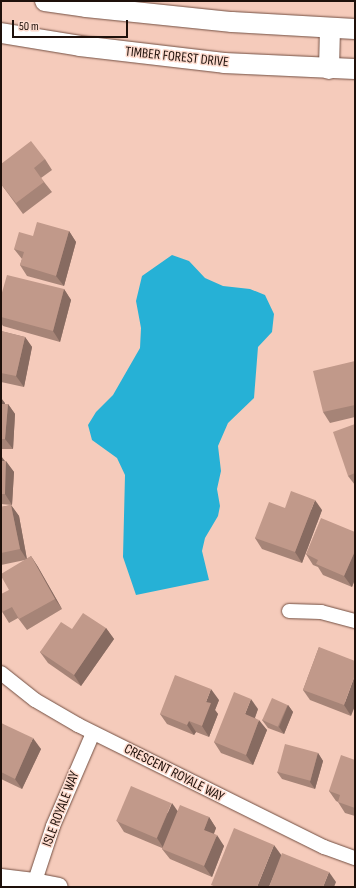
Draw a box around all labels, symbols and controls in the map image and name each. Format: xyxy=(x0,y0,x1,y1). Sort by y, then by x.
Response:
scale bar xyxy=(14,12,130,38)
text: 50 m xyxy=(19,19,39,34)
street label: TIMBER FOREST DRIVE xyxy=(124,43,230,71)
street label: CRESCENT ROYALE WAY xyxy=(121,741,227,805)
street label: ISLE ROYALE WAY xyxy=(39,769,83,849)

